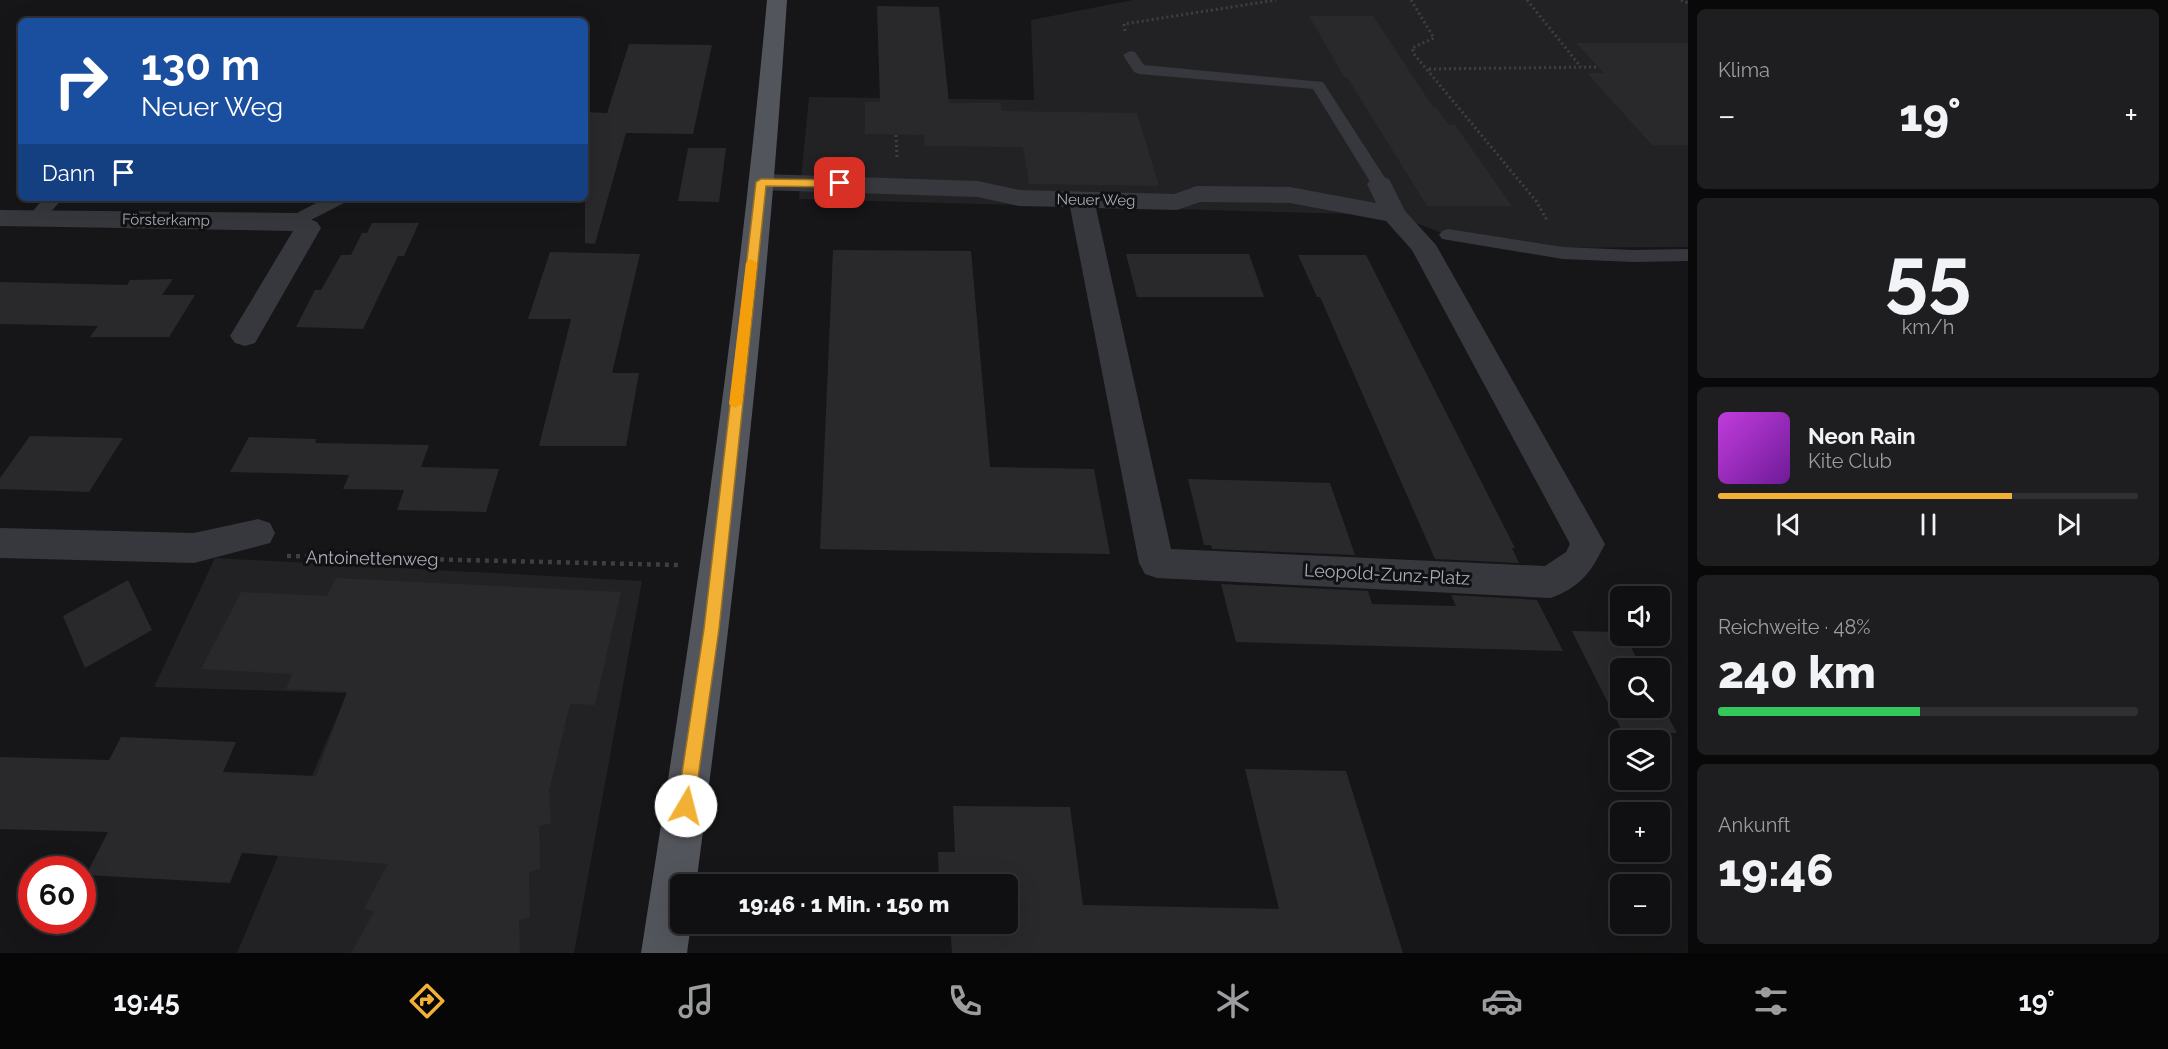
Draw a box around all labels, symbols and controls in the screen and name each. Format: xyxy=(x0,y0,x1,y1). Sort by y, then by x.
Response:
text: 130 m xyxy=(141,41,260,90)
icon: right xyxy=(42,42,120,120)
text: Klima xyxy=(1718,58,1770,82)
text: 19° xyxy=(1899,89,1961,142)
text: Neuer Weg xyxy=(141,91,283,122)
text: − xyxy=(1718,96,1736,135)
text: + xyxy=(2124,96,2138,135)
icon: arrive xyxy=(107,156,140,189)
pin xyxy=(814,157,865,208)
text: Dann xyxy=(42,160,95,186)
icon: arrive xyxy=(823,166,856,199)
street label: Neuer Weg xyxy=(1056,190,1136,210)
street label: Försterkamp xyxy=(122,210,210,230)
text: 55 xyxy=(1885,230,1971,321)
text: km/h xyxy=(1902,315,1954,339)
text: Neon Rain xyxy=(1808,423,1916,449)
text: Kite Club xyxy=(1808,449,1892,473)
icon: previous xyxy=(1772,508,1805,541)
icon: pause xyxy=(1912,508,1945,541)
icon: next xyxy=(2052,508,2085,541)
street label: Antoinettenweg xyxy=(305,546,439,570)
street label: Leopold-Zunz-Platz xyxy=(1304,559,1471,589)
map controls xyxy=(1610,586,1670,934)
button: sound xyxy=(1610,586,1670,646)
text: Reichweite · 48% xyxy=(1718,615,1871,639)
text: 240 km xyxy=(1718,646,1876,699)
button: search xyxy=(1610,658,1670,718)
button: layers xyxy=(1610,730,1670,790)
position arrow xyxy=(654,774,718,838)
button: + xyxy=(1610,802,1670,862)
text: Ankunft xyxy=(1718,813,1791,837)
text: 19:46 xyxy=(1718,844,1834,897)
speed limit sign: 60 xyxy=(18,856,96,934)
button: − xyxy=(1610,874,1670,934)
text: 19:46 · 1 Min. · 150 m xyxy=(739,891,949,917)
icon: directions xyxy=(406,980,448,1022)
icon: music xyxy=(675,980,717,1022)
icon: phone xyxy=(944,980,986,1022)
icon: climate xyxy=(1212,980,1254,1022)
icon: car xyxy=(1481,980,1523,1022)
icon: filters xyxy=(1750,980,1792,1022)
text: 19:45 xyxy=(113,986,180,1017)
text: 19° xyxy=(2018,986,2055,1017)

